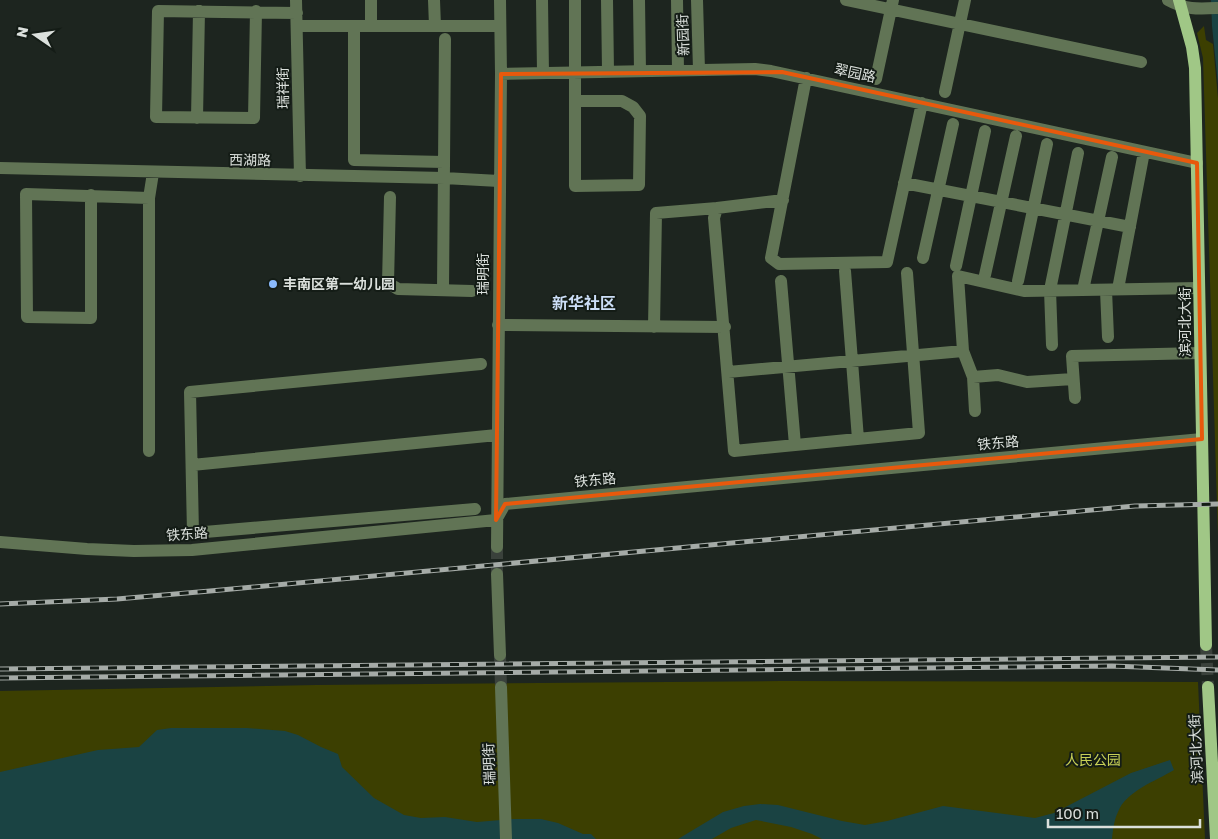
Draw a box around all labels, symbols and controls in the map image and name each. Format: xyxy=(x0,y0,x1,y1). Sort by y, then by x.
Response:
north arrow xyxy=(10,10,60,60)
street label: 新园街 xyxy=(673,14,692,56)
text: N xyxy=(12,25,31,39)
street label: 翠园路 xyxy=(833,60,877,85)
street label: 瑞祥街 xyxy=(274,67,291,109)
street label: 西湖路 xyxy=(229,151,271,168)
street label: 瑞明街 xyxy=(474,253,491,295)
place label: 丰南区第一幼儿园 xyxy=(283,275,395,292)
marker: 丰南区第一幼儿园 xyxy=(267,278,279,290)
street label: 滨河北大街 xyxy=(1176,287,1193,357)
district label: 新华社区 xyxy=(552,293,616,313)
street label: 铁东路 xyxy=(976,432,1020,453)
street label: 铁东路 xyxy=(573,469,617,490)
street label: 铁东路 xyxy=(165,524,209,543)
street label: 滨河北大街 xyxy=(1185,714,1206,784)
street label: 瑞明街 xyxy=(479,743,498,785)
park label: 人民公园 xyxy=(1065,751,1121,768)
scale bar xyxy=(1048,796,1200,828)
text: 100 m xyxy=(1056,804,1099,822)

